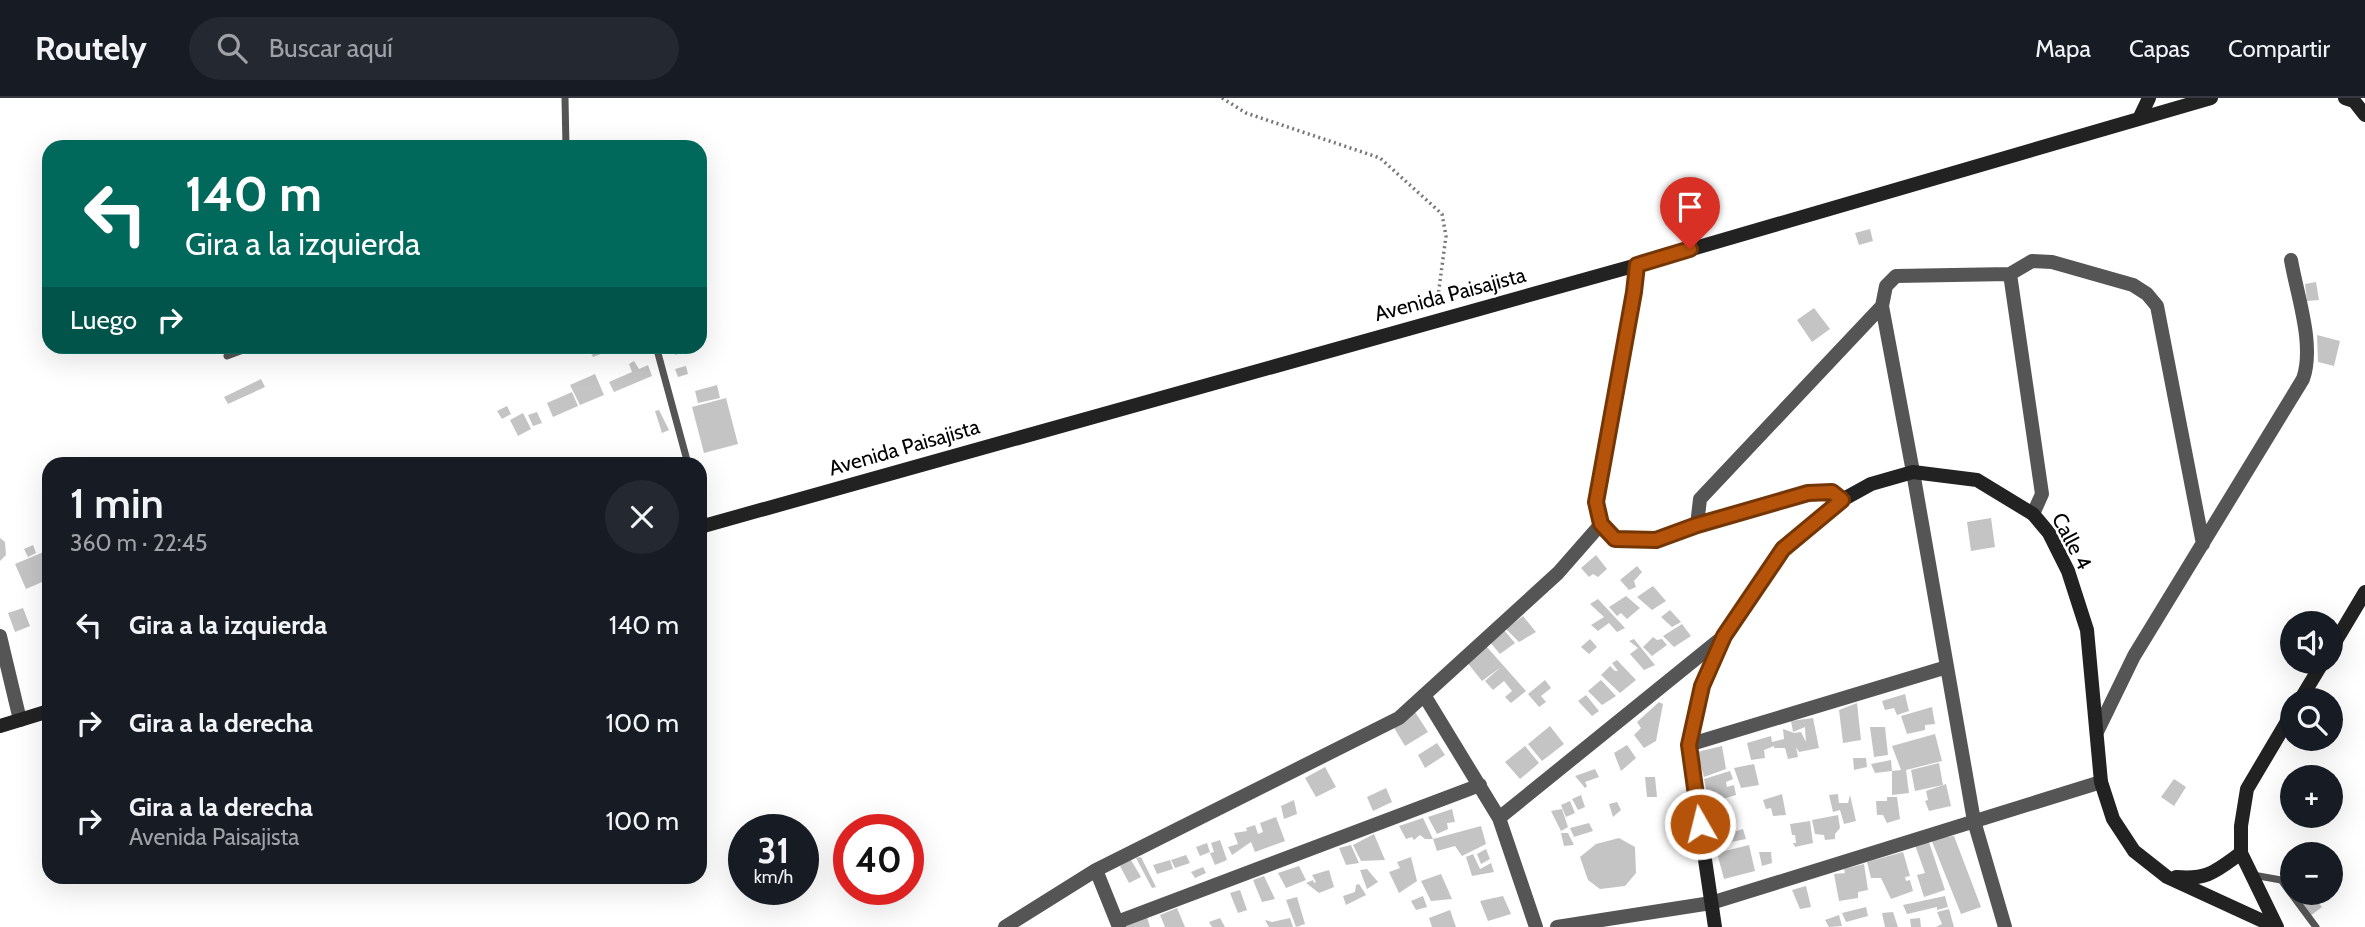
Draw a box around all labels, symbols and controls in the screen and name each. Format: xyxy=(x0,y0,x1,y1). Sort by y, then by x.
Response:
search box xyxy=(189,17,679,80)
text: Routely xyxy=(35,28,147,68)
icon: search xyxy=(213,29,251,67)
text: Buscar aquí xyxy=(269,32,393,64)
text: Mapa xyxy=(2035,34,2091,63)
text: Capas xyxy=(2129,34,2190,63)
text: Compartir xyxy=(2228,34,2330,63)
text: 140 m xyxy=(185,164,322,223)
icon: left xyxy=(70,168,161,259)
pin xyxy=(1660,177,1720,249)
icon: arrive xyxy=(1671,188,1709,226)
text: Gira a la izquierda xyxy=(185,224,420,263)
street label: Avenida Paisajista xyxy=(1372,262,1529,327)
icon: right xyxy=(151,301,189,339)
text: Luego xyxy=(70,304,137,336)
street label: Avenida Paisajista xyxy=(826,414,982,481)
text: 1 min xyxy=(70,477,164,529)
button: close xyxy=(605,480,679,554)
street label: Calle 4 xyxy=(2047,508,2097,574)
text: 360 m · 22:45 xyxy=(70,529,207,557)
icon: left xyxy=(70,606,108,644)
text: Gira a la izquierda xyxy=(129,609,327,641)
text: 140 m xyxy=(609,609,679,641)
map controls xyxy=(2280,611,2343,905)
button: sound xyxy=(2280,611,2343,674)
button: search xyxy=(2280,688,2343,751)
icon: right xyxy=(70,704,108,742)
text: Gira a la derecha xyxy=(129,707,313,739)
text: 100 m xyxy=(606,707,679,739)
button: + xyxy=(2280,765,2343,828)
position arrow xyxy=(1663,787,1737,861)
text: Gira a la derecha xyxy=(129,791,313,823)
icon: right xyxy=(70,802,108,840)
text: 100 m xyxy=(606,805,679,837)
speed limit sign: 40 xyxy=(833,814,924,905)
text: Avenida Paisajista xyxy=(129,823,299,851)
text: 31 xyxy=(758,829,789,872)
button: − xyxy=(2280,842,2343,905)
text: km/h xyxy=(754,866,793,888)

